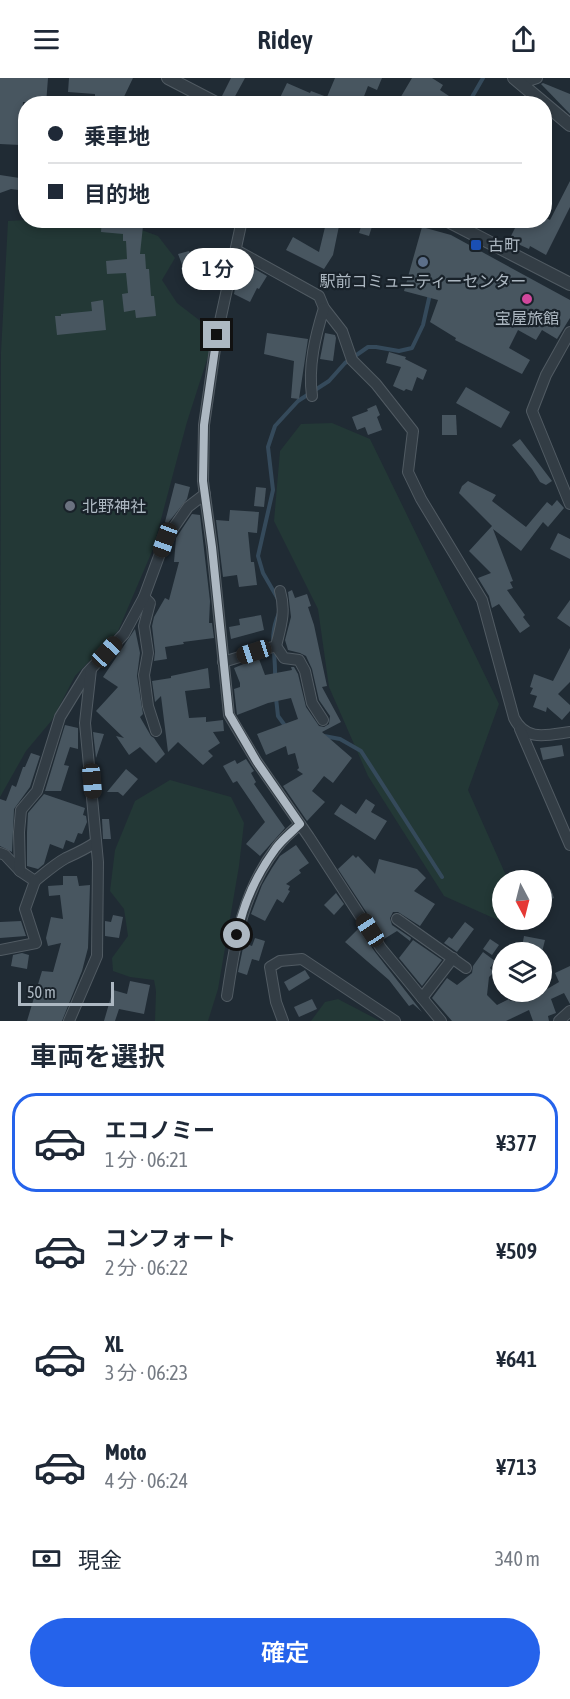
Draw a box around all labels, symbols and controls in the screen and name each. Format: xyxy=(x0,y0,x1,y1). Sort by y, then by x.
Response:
icon: menu xyxy=(30,23,63,56)
icon: share xyxy=(507,23,540,56)
text: Ridey xyxy=(257,24,313,55)
text: 乗車地 xyxy=(84,123,150,149)
text: 目的地 xyxy=(84,181,150,207)
place label: 古町 xyxy=(488,236,520,254)
marker: 古町 xyxy=(469,238,483,252)
callout: 1 分 xyxy=(181,248,253,290)
marker: 駅前コミュニティーセンター xyxy=(416,255,430,269)
text: 1 分 xyxy=(202,257,234,280)
place label: 駅前コミュニティーセンター xyxy=(319,272,527,290)
marker: 宝屋旅館 xyxy=(520,292,534,306)
place label: 宝屋旅館 xyxy=(495,309,559,327)
route end xyxy=(203,321,230,348)
place label: 北野神社 xyxy=(82,497,146,515)
marker: 北野神社 xyxy=(63,499,77,513)
car xyxy=(150,520,180,560)
car xyxy=(88,633,126,671)
car xyxy=(234,638,274,666)
car xyxy=(81,762,103,800)
north arrow xyxy=(492,870,552,930)
map controls xyxy=(492,870,552,1002)
car xyxy=(353,910,387,950)
route start xyxy=(223,921,250,948)
button: layers xyxy=(492,942,552,1002)
scale bar xyxy=(18,979,114,1007)
text: 50 m xyxy=(27,983,56,1001)
text: 車両を選択 xyxy=(30,1041,165,1072)
icon: car xyxy=(33,1116,87,1170)
text: エコノミー xyxy=(105,1117,215,1143)
text: ¥377 xyxy=(496,1130,537,1156)
text: 1 分 · 06:21 xyxy=(105,1148,188,1171)
icon: car xyxy=(33,1224,87,1278)
text: コンフォート xyxy=(105,1225,236,1251)
text: ¥509 xyxy=(496,1238,537,1264)
text: 2 分 · 06:22 xyxy=(105,1256,188,1279)
text: XL xyxy=(105,1331,123,1357)
icon: car xyxy=(33,1332,87,1386)
text: ¥641 xyxy=(496,1346,537,1372)
text: 3 分 · 06:23 xyxy=(105,1361,188,1384)
text: Moto xyxy=(105,1439,147,1465)
icon: car xyxy=(33,1440,87,1494)
text: ¥713 xyxy=(496,1454,537,1480)
text: 4 分 · 06:24 xyxy=(105,1469,188,1492)
icon: cash xyxy=(30,1542,63,1575)
text: 現金 xyxy=(78,1547,122,1573)
text: 340 m xyxy=(495,1547,540,1570)
button: 確定 xyxy=(30,1618,540,1687)

